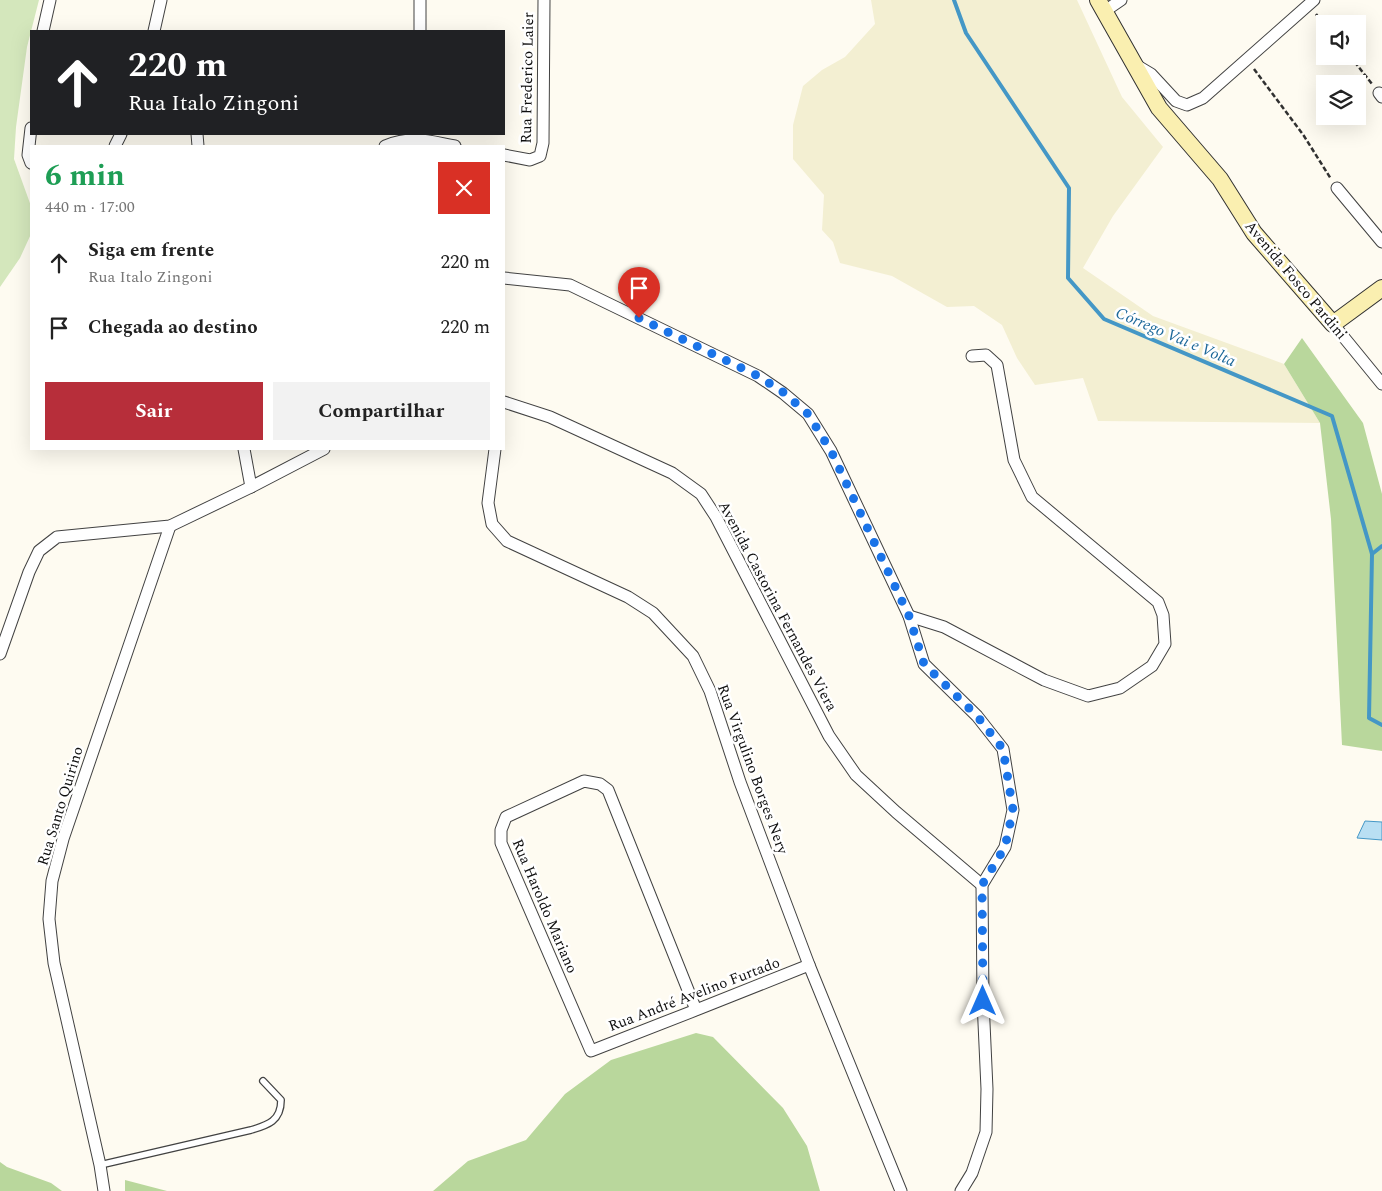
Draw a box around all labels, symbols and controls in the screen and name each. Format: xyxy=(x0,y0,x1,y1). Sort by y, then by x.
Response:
street label: Rua Frederico Laier xyxy=(515,12,540,144)
map controls xyxy=(1316,15,1366,125)
button: sound xyxy=(1316,15,1366,65)
text: 220 m xyxy=(128,39,227,92)
icon: ahead xyxy=(45,50,110,115)
button: layers xyxy=(1316,75,1366,125)
text: Rua Italo Zingoni xyxy=(128,87,299,120)
text: 6 min xyxy=(45,153,125,199)
button: close xyxy=(438,162,490,214)
text: 440 m · 17:00 xyxy=(45,195,135,219)
street label: Avenida Fosco Pardini xyxy=(1239,216,1352,345)
text: Siga em frente xyxy=(88,236,214,265)
text: 220 m xyxy=(440,248,490,277)
icon: ahead xyxy=(45,249,73,277)
text: Rua Italo Zingoni xyxy=(88,265,212,289)
pin xyxy=(618,267,660,318)
icon: arrive xyxy=(625,274,653,302)
water label: Córrego Vai e Volta xyxy=(1112,301,1239,373)
text: Chegada ao destino xyxy=(88,313,258,342)
text: 220 m xyxy=(440,313,490,342)
icon: arrive xyxy=(45,314,73,342)
button: Sair xyxy=(45,382,263,440)
button: Compartilhar xyxy=(273,382,490,440)
street label: Avenida Castorina Fernandes Viera xyxy=(712,497,843,716)
street label: Rua Virgulino Borges Nery xyxy=(711,681,794,858)
street label: Rua Santo Quirino xyxy=(31,744,90,869)
street label: Rua Haroldo Mariano xyxy=(506,835,583,977)
street label: Rua André Avelino Furtado xyxy=(605,951,783,1038)
position arrow xyxy=(956,974,1008,1026)

